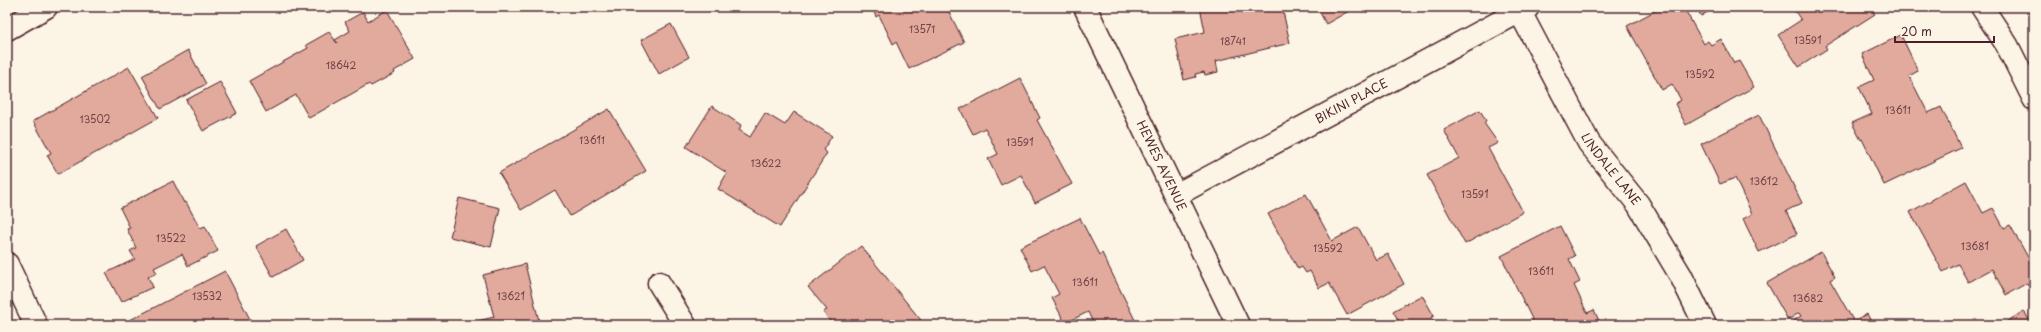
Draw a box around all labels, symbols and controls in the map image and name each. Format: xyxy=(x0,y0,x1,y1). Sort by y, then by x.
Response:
scale bar xyxy=(1895,18,1994,44)
house number: 13571 xyxy=(909,21,935,36)
text: 20 m xyxy=(1901,22,1932,40)
house number: 13591 xyxy=(1794,32,1822,47)
house number: 18741 xyxy=(1220,33,1246,48)
house number: 18642 xyxy=(326,57,356,72)
house number: 13592 xyxy=(1685,66,1715,81)
street label: BIKINI PLACE xyxy=(1311,73,1391,127)
house number: 13611 xyxy=(1885,102,1911,117)
house number: 13502 xyxy=(79,111,111,126)
street label: HEWES AVENUE xyxy=(1133,117,1192,213)
street label: LINDALE LANE xyxy=(1577,130,1646,209)
house number: 13611 xyxy=(579,132,605,147)
house number: 13591 xyxy=(1006,134,1034,149)
house number: 13622 xyxy=(751,155,781,170)
house number: 13612 xyxy=(1750,173,1778,188)
house number: 13591 xyxy=(1461,186,1489,201)
house number: 13522 xyxy=(156,230,186,245)
house number: 13681 xyxy=(1961,238,1989,253)
house number: 13592 xyxy=(1313,240,1343,255)
house number: 13611 xyxy=(1528,263,1554,278)
house number: 13611 xyxy=(1072,274,1098,289)
house number: 13532 xyxy=(192,288,222,303)
house number: 13621 xyxy=(497,288,525,303)
house number: 13682 xyxy=(1793,290,1823,305)

